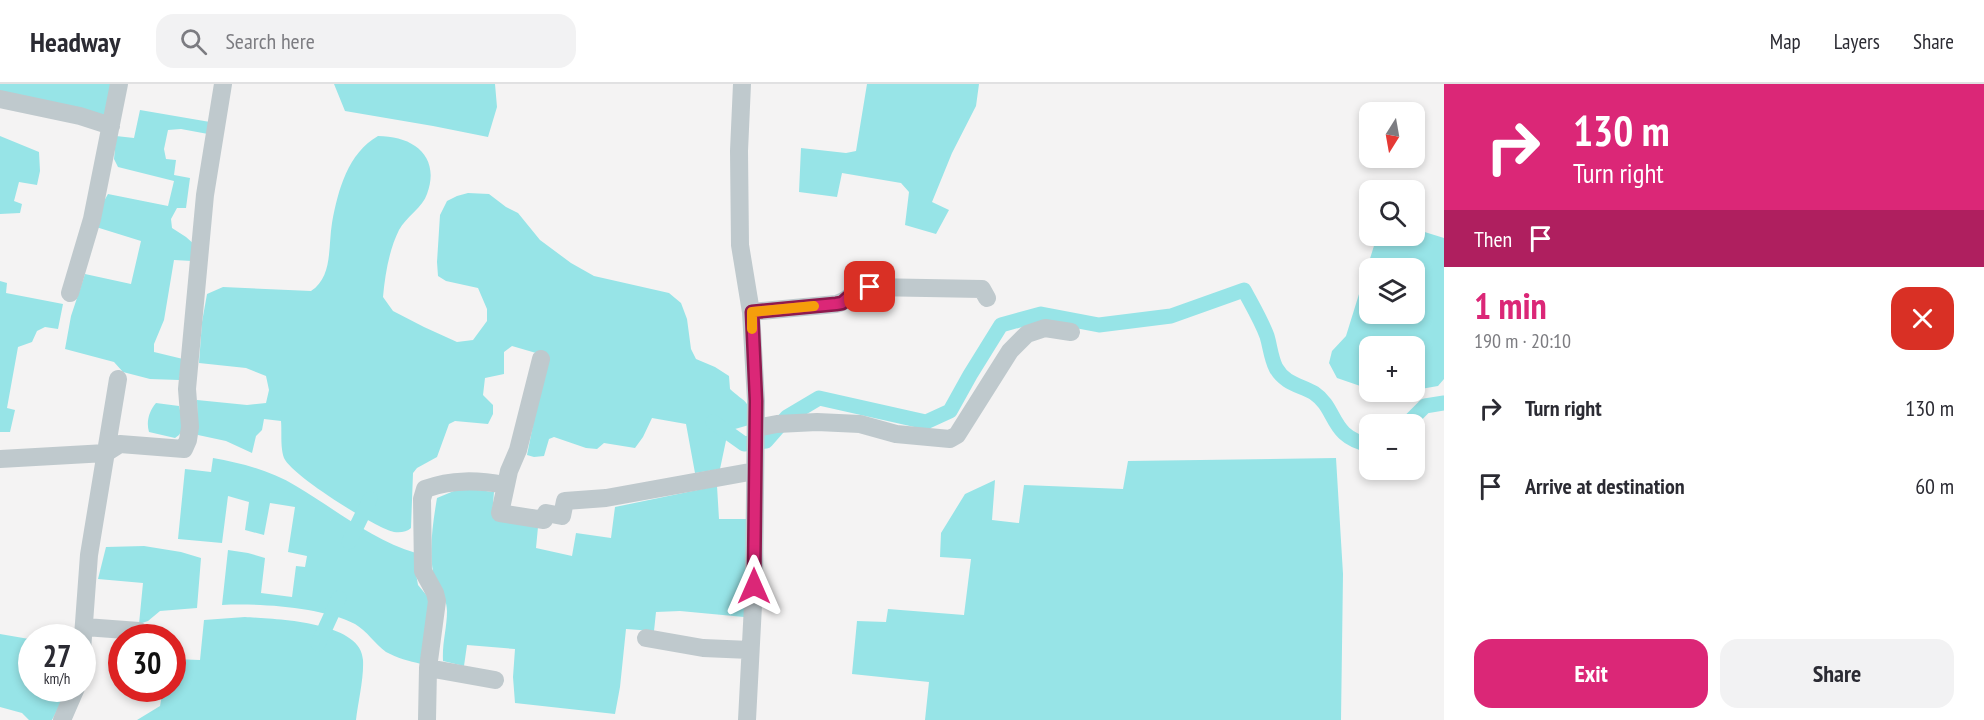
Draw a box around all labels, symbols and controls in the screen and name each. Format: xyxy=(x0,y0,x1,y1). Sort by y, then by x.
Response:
search box xyxy=(156,14,576,68)
text: Headway xyxy=(30,23,120,60)
icon: search xyxy=(177,25,210,58)
text: Search here xyxy=(225,27,315,55)
text: Map xyxy=(1770,28,1801,55)
text: Layers xyxy=(1834,28,1880,55)
text: Share xyxy=(1913,28,1954,55)
north arrow xyxy=(1359,102,1425,168)
map controls xyxy=(1359,102,1425,480)
text: 130 m xyxy=(1573,103,1670,158)
icon: right xyxy=(1474,108,1552,186)
text: Turn right xyxy=(1573,156,1664,190)
button: search xyxy=(1359,180,1425,246)
icon: arrive xyxy=(1524,222,1557,255)
text: Then xyxy=(1474,225,1512,253)
button: layers xyxy=(1359,258,1425,324)
pin xyxy=(844,261,895,312)
icon: arrive xyxy=(853,270,886,303)
text: 1 min xyxy=(1474,282,1547,329)
button: close xyxy=(1891,287,1954,350)
text: 190 m · 20:10 xyxy=(1474,328,1571,354)
button: + xyxy=(1359,336,1425,402)
icon: right xyxy=(1474,392,1507,425)
text: Turn right xyxy=(1525,394,1602,422)
text: 130 m xyxy=(1905,394,1954,422)
button: − xyxy=(1359,414,1425,480)
icon: arrive xyxy=(1474,470,1507,503)
text: Arrive at destination xyxy=(1525,472,1685,500)
text: 60 m xyxy=(1915,472,1954,500)
position arrow xyxy=(722,554,786,618)
speed limit sign: 30 xyxy=(108,624,186,702)
text: 27 xyxy=(43,636,71,675)
button: Exit xyxy=(1474,639,1708,708)
button: Share xyxy=(1720,639,1954,708)
text: km/h xyxy=(44,669,70,688)

